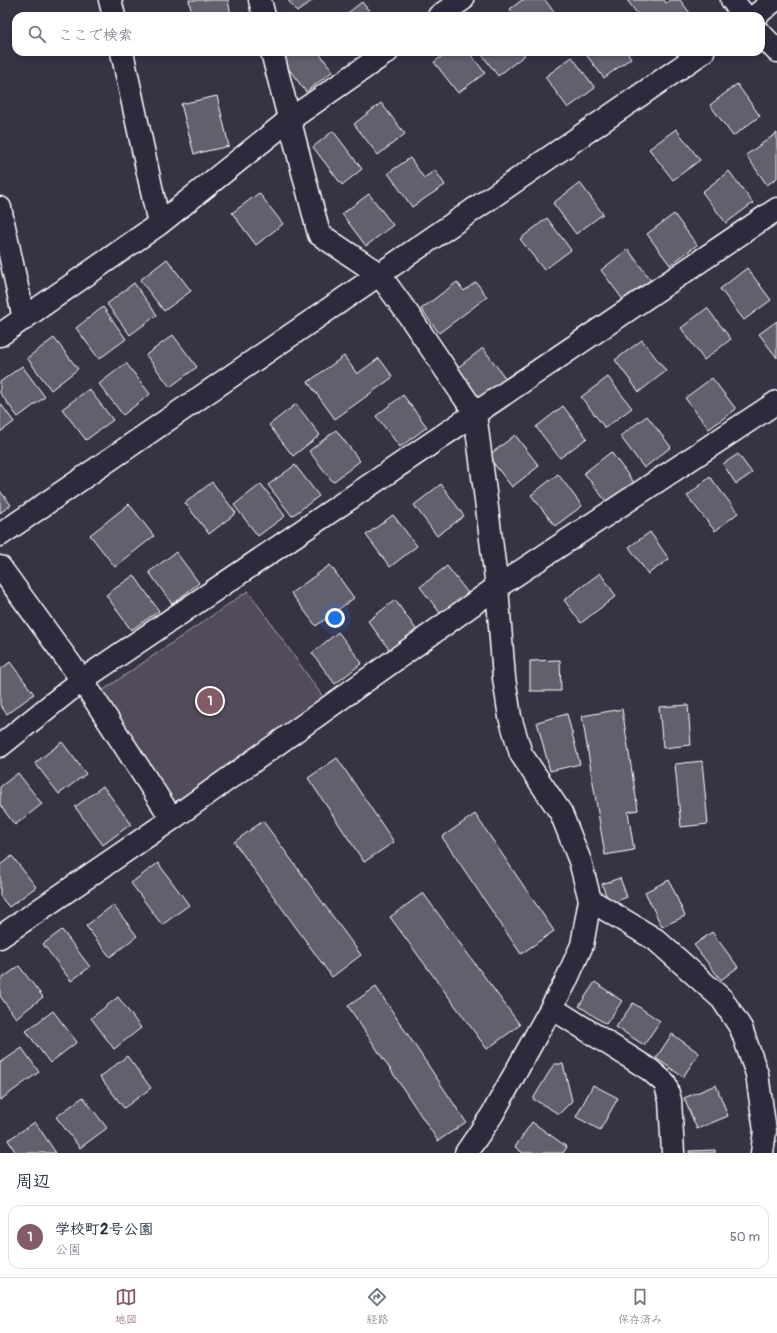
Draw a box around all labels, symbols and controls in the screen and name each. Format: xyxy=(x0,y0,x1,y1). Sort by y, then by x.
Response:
search box xyxy=(12,12,765,56)
icon: search xyxy=(26,23,48,45)
text: ここで検索 xyxy=(58,26,133,45)
your location xyxy=(325,608,345,628)
pin: 1 xyxy=(197,686,223,716)
text: 周辺 xyxy=(16,1171,50,1192)
text: 学校町2号公園 xyxy=(55,1220,153,1239)
text: 1 xyxy=(27,1229,33,1245)
text: 50 m xyxy=(730,1229,760,1245)
text: 公園 xyxy=(55,1242,81,1258)
tab: 地図 xyxy=(115,1286,137,1326)
tab: 経路 xyxy=(366,1286,388,1326)
tab: 保存済み xyxy=(618,1286,662,1326)

